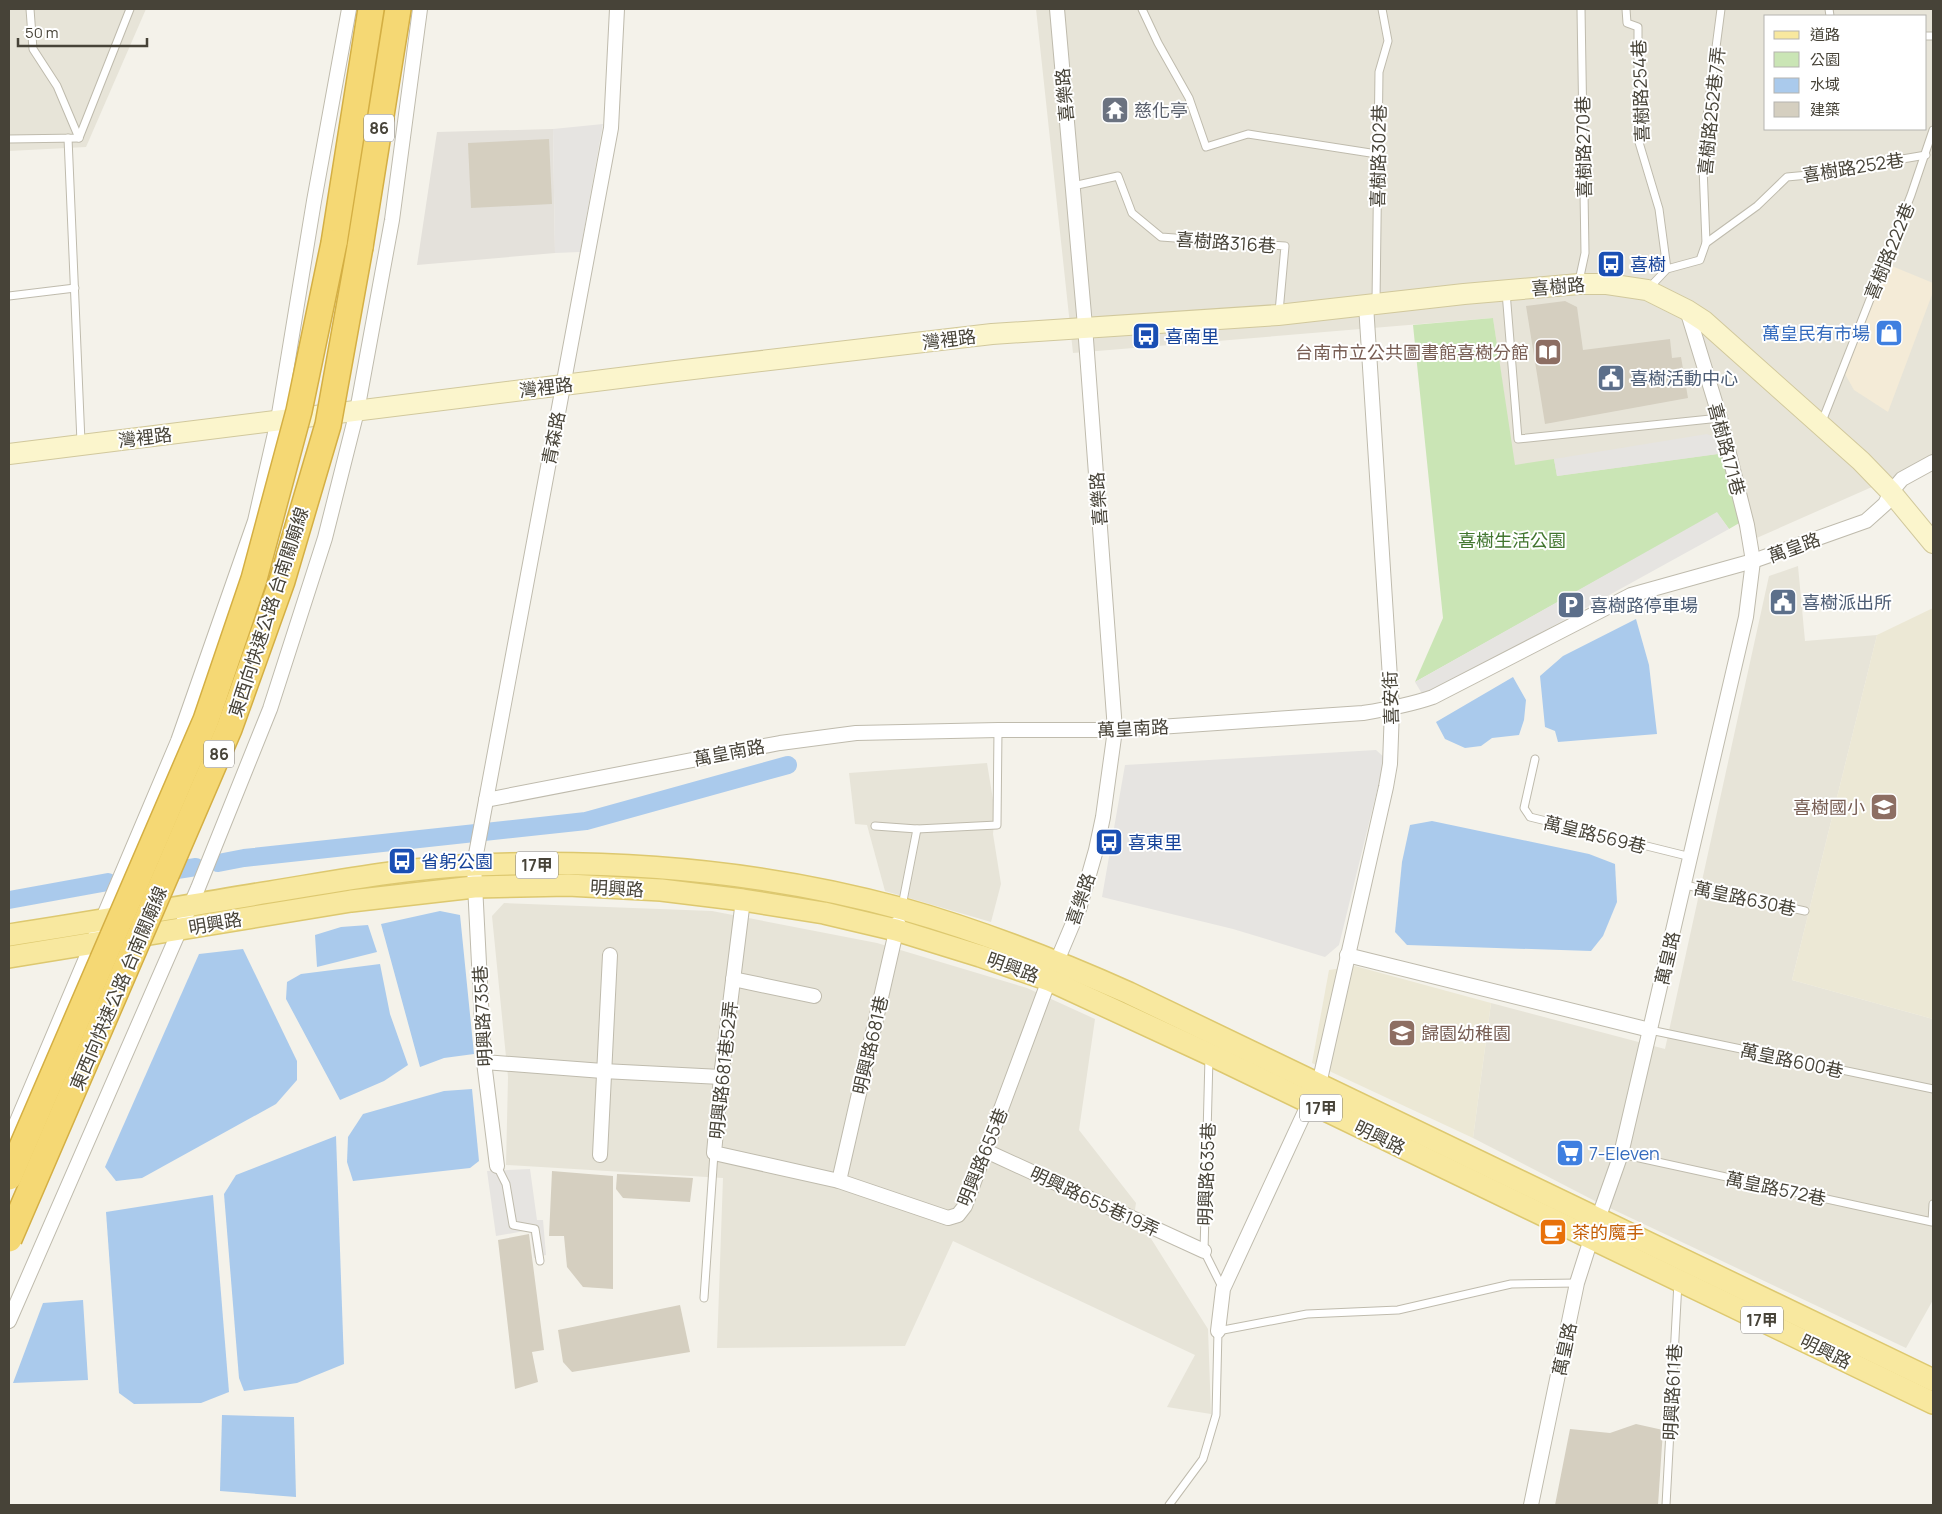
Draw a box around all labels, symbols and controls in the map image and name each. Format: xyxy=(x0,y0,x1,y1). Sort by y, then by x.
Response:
scale bar xyxy=(18,15,146,47)
legend xyxy=(1764,15,1927,130)
text: 50 m xyxy=(25,22,59,43)
text: 道路 xyxy=(1810,24,1840,45)
street label: 喜樹路254巷 xyxy=(1626,39,1654,143)
street label: 喜樹路252巷7弄 xyxy=(1692,45,1730,177)
text: 公園 xyxy=(1810,49,1840,70)
street label: 喜樂路 xyxy=(1050,67,1078,123)
text: 水域 xyxy=(1810,74,1840,95)
temple icon: 慈化亭 xyxy=(1100,95,1130,125)
street label: 喜樹路270巷 xyxy=(1570,96,1596,198)
place label: 慈化亭 xyxy=(1134,98,1188,122)
text: 建築 xyxy=(1810,99,1840,120)
street label: 喜樹路302巷 xyxy=(1365,104,1391,208)
road number: 86 xyxy=(364,115,394,142)
street label: 喜樹路252巷 xyxy=(1801,147,1905,187)
street label: 喜樹路222巷 xyxy=(1859,199,1919,303)
street label: 喜樹路316巷 xyxy=(1175,227,1277,257)
bus stop icon: 喜樹 xyxy=(1596,249,1626,279)
place label: 喜樹 xyxy=(1630,252,1666,276)
street label: 喜樹路 xyxy=(1530,272,1586,300)
shop icon: 萬皇民有市場 xyxy=(1874,318,1904,348)
bus stop icon: 喜南里 xyxy=(1131,321,1161,351)
place label: 萬皇民有市場 xyxy=(1762,321,1870,345)
street label: 灣裡路 xyxy=(921,324,977,354)
place label: 喜南里 xyxy=(1165,324,1219,348)
library icon: 台南市立公共圖書館喜樹分館 xyxy=(1533,337,1563,367)
place label: 台南市立公共圖書館喜樹分館 xyxy=(1295,340,1529,364)
public building icon: 喜樹活動中心 xyxy=(1596,363,1626,393)
place label: 喜樹活動中心 xyxy=(1630,366,1738,390)
street label: 灣裡路 xyxy=(518,372,574,402)
street label: 喜樹路171巷 xyxy=(1703,400,1751,498)
street label: 青森路 xyxy=(536,409,570,467)
street label: 灣裡路 xyxy=(117,422,173,452)
street label: 喜樂路 xyxy=(1084,471,1112,527)
street label: 東西向快速公路 台南關廟線 xyxy=(223,504,313,720)
street label: 萬皇路 xyxy=(1765,526,1823,568)
park label: 喜樹生活公園 xyxy=(1458,528,1566,552)
public building icon: 喜樹派出所 xyxy=(1768,587,1798,617)
parking icon: 喜樹路停車場 xyxy=(1556,590,1586,620)
place label: 喜樹派出所 xyxy=(1802,590,1892,614)
place label: 喜樹路停車場 xyxy=(1590,593,1698,617)
street label: 喜安街 xyxy=(1377,671,1403,725)
street label: 萬皇南路 xyxy=(1096,714,1170,742)
street label: 萬皇南路 xyxy=(691,733,767,771)
road number: 86 xyxy=(204,741,234,768)
school or university icon: 喜樹國小 xyxy=(1869,792,1899,822)
place label: 喜樹國小 xyxy=(1793,795,1865,819)
street label: 萬皇路569巷 xyxy=(1541,810,1649,858)
bus stop icon: 喜東里 xyxy=(1094,827,1124,857)
place label: 喜東里 xyxy=(1128,830,1182,854)
bus stop icon: 省躬公園 xyxy=(387,846,417,876)
place label: 省躬公園 xyxy=(421,849,493,873)
road number: 17甲 xyxy=(516,852,558,878)
street label: 喜樂路 xyxy=(1060,870,1100,928)
street label: 明興路 xyxy=(589,875,645,901)
street label: 萬皇路630巷 xyxy=(1692,875,1798,921)
street label: 東西向快速公路 台南關廟線 xyxy=(64,882,172,1094)
street label: 明興路 xyxy=(186,906,244,940)
street label: 萬皇路 xyxy=(1649,929,1685,987)
street label: 明興路 xyxy=(984,946,1042,988)
street label: 明興路735巷 xyxy=(467,965,497,1067)
street label: 明興路681巷 xyxy=(847,993,893,1097)
street label: 明興路681巷52弄 xyxy=(704,1000,742,1140)
school or university icon: 歸園幼稚園 xyxy=(1387,1018,1417,1048)
place label: 歸園幼稚園 xyxy=(1421,1021,1511,1045)
street label: 萬皇路600巷 xyxy=(1738,1037,1846,1083)
road number: 17甲 xyxy=(1300,1094,1342,1122)
street label: 明興路655巷 xyxy=(951,1104,1013,1210)
street label: 明興路 xyxy=(1350,1114,1410,1160)
street label: 明興路635巷 xyxy=(1192,1122,1220,1226)
supermarket icon: 7-Eleven xyxy=(1555,1138,1585,1168)
place label: 7-Eleven xyxy=(1589,1141,1660,1165)
street label: 明興路655巷19弄 xyxy=(1026,1161,1164,1241)
street label: 萬皇路572巷 xyxy=(1724,1166,1828,1210)
cafe icon: 茶的魔手 xyxy=(1538,1217,1568,1247)
place label: 茶的魔手 xyxy=(1572,1220,1644,1244)
road number: 17甲 xyxy=(1741,1306,1783,1334)
street label: 萬皇路 xyxy=(1547,1320,1581,1378)
street label: 明興路 xyxy=(1796,1328,1856,1374)
street label: 明興路611巷 xyxy=(1657,1343,1687,1441)

